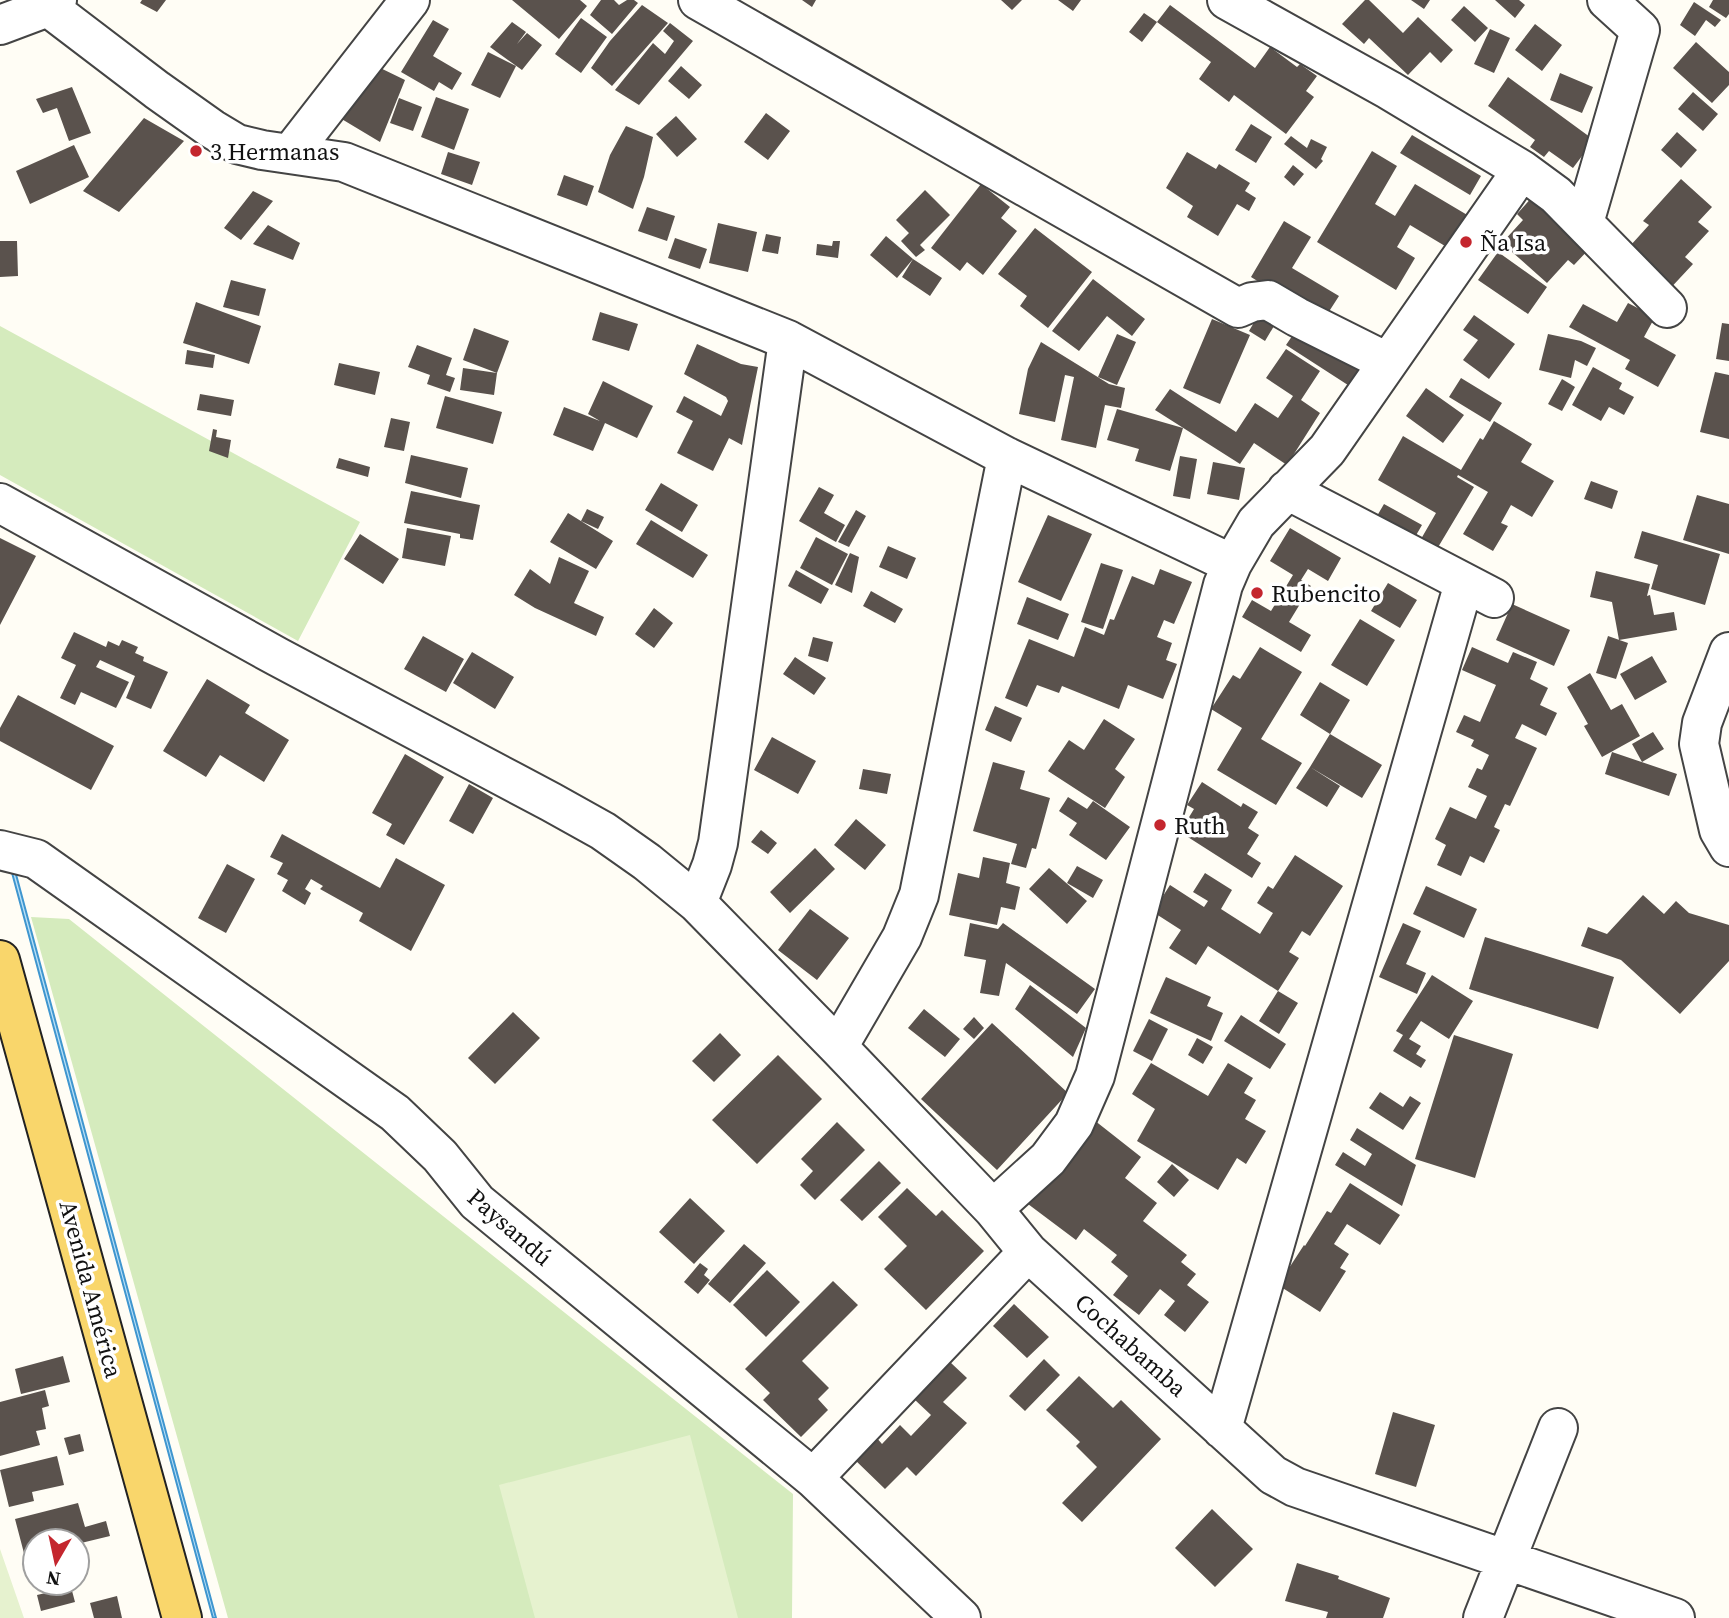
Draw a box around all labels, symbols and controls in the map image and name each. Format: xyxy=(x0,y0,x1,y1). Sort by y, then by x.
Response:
place label: 3 Hermanas xyxy=(210,135,339,168)
marker: 3 Hermanas xyxy=(188,143,204,159)
place label: Ña Isa xyxy=(1480,226,1547,259)
marker: Ña Isa xyxy=(1458,234,1474,250)
place label: Rubencito xyxy=(1271,577,1381,610)
marker: Rubencito xyxy=(1249,585,1265,601)
place label: Ruth xyxy=(1174,809,1226,842)
marker: Ruth xyxy=(1152,817,1168,833)
street label: Paysandú xyxy=(460,1181,560,1273)
street label: Avenida América xyxy=(51,1197,131,1382)
street label: Cochabamba xyxy=(1068,1286,1195,1405)
north arrow xyxy=(21,1527,91,1597)
text: N xyxy=(44,1565,62,1593)

